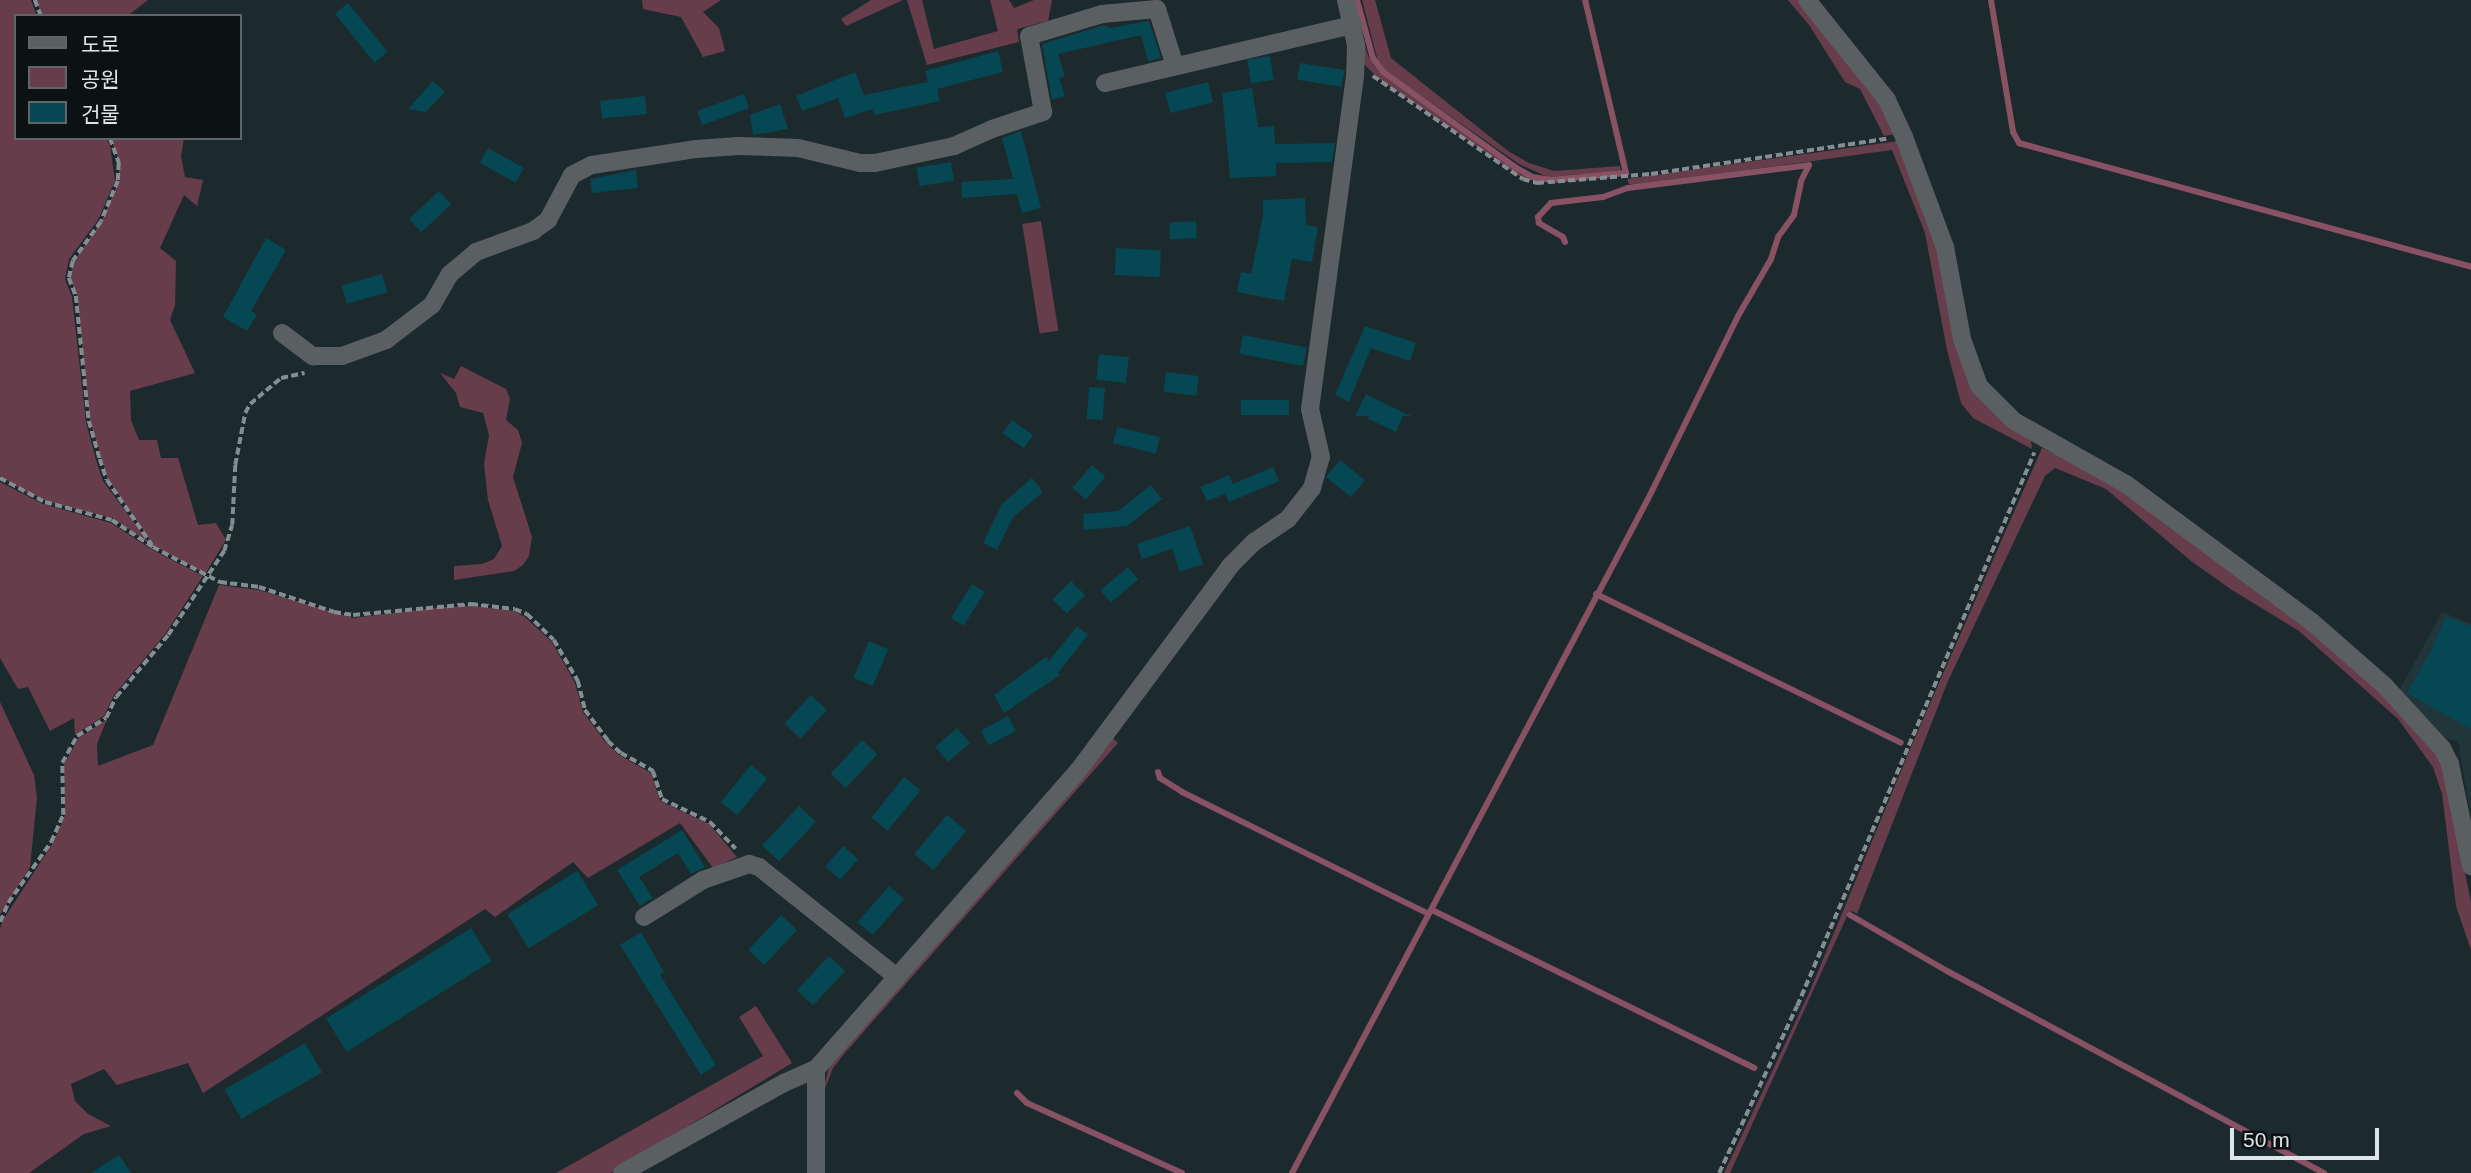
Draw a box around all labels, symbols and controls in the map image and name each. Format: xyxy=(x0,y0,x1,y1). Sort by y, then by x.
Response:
legend xyxy=(14,14,242,140)
text: 도로 xyxy=(81,33,120,56)
text: 공원 xyxy=(81,68,120,91)
text: 건물 xyxy=(81,103,120,126)
scale bar xyxy=(2233,1114,2382,1158)
text: 50 m xyxy=(2243,1128,2290,1151)

